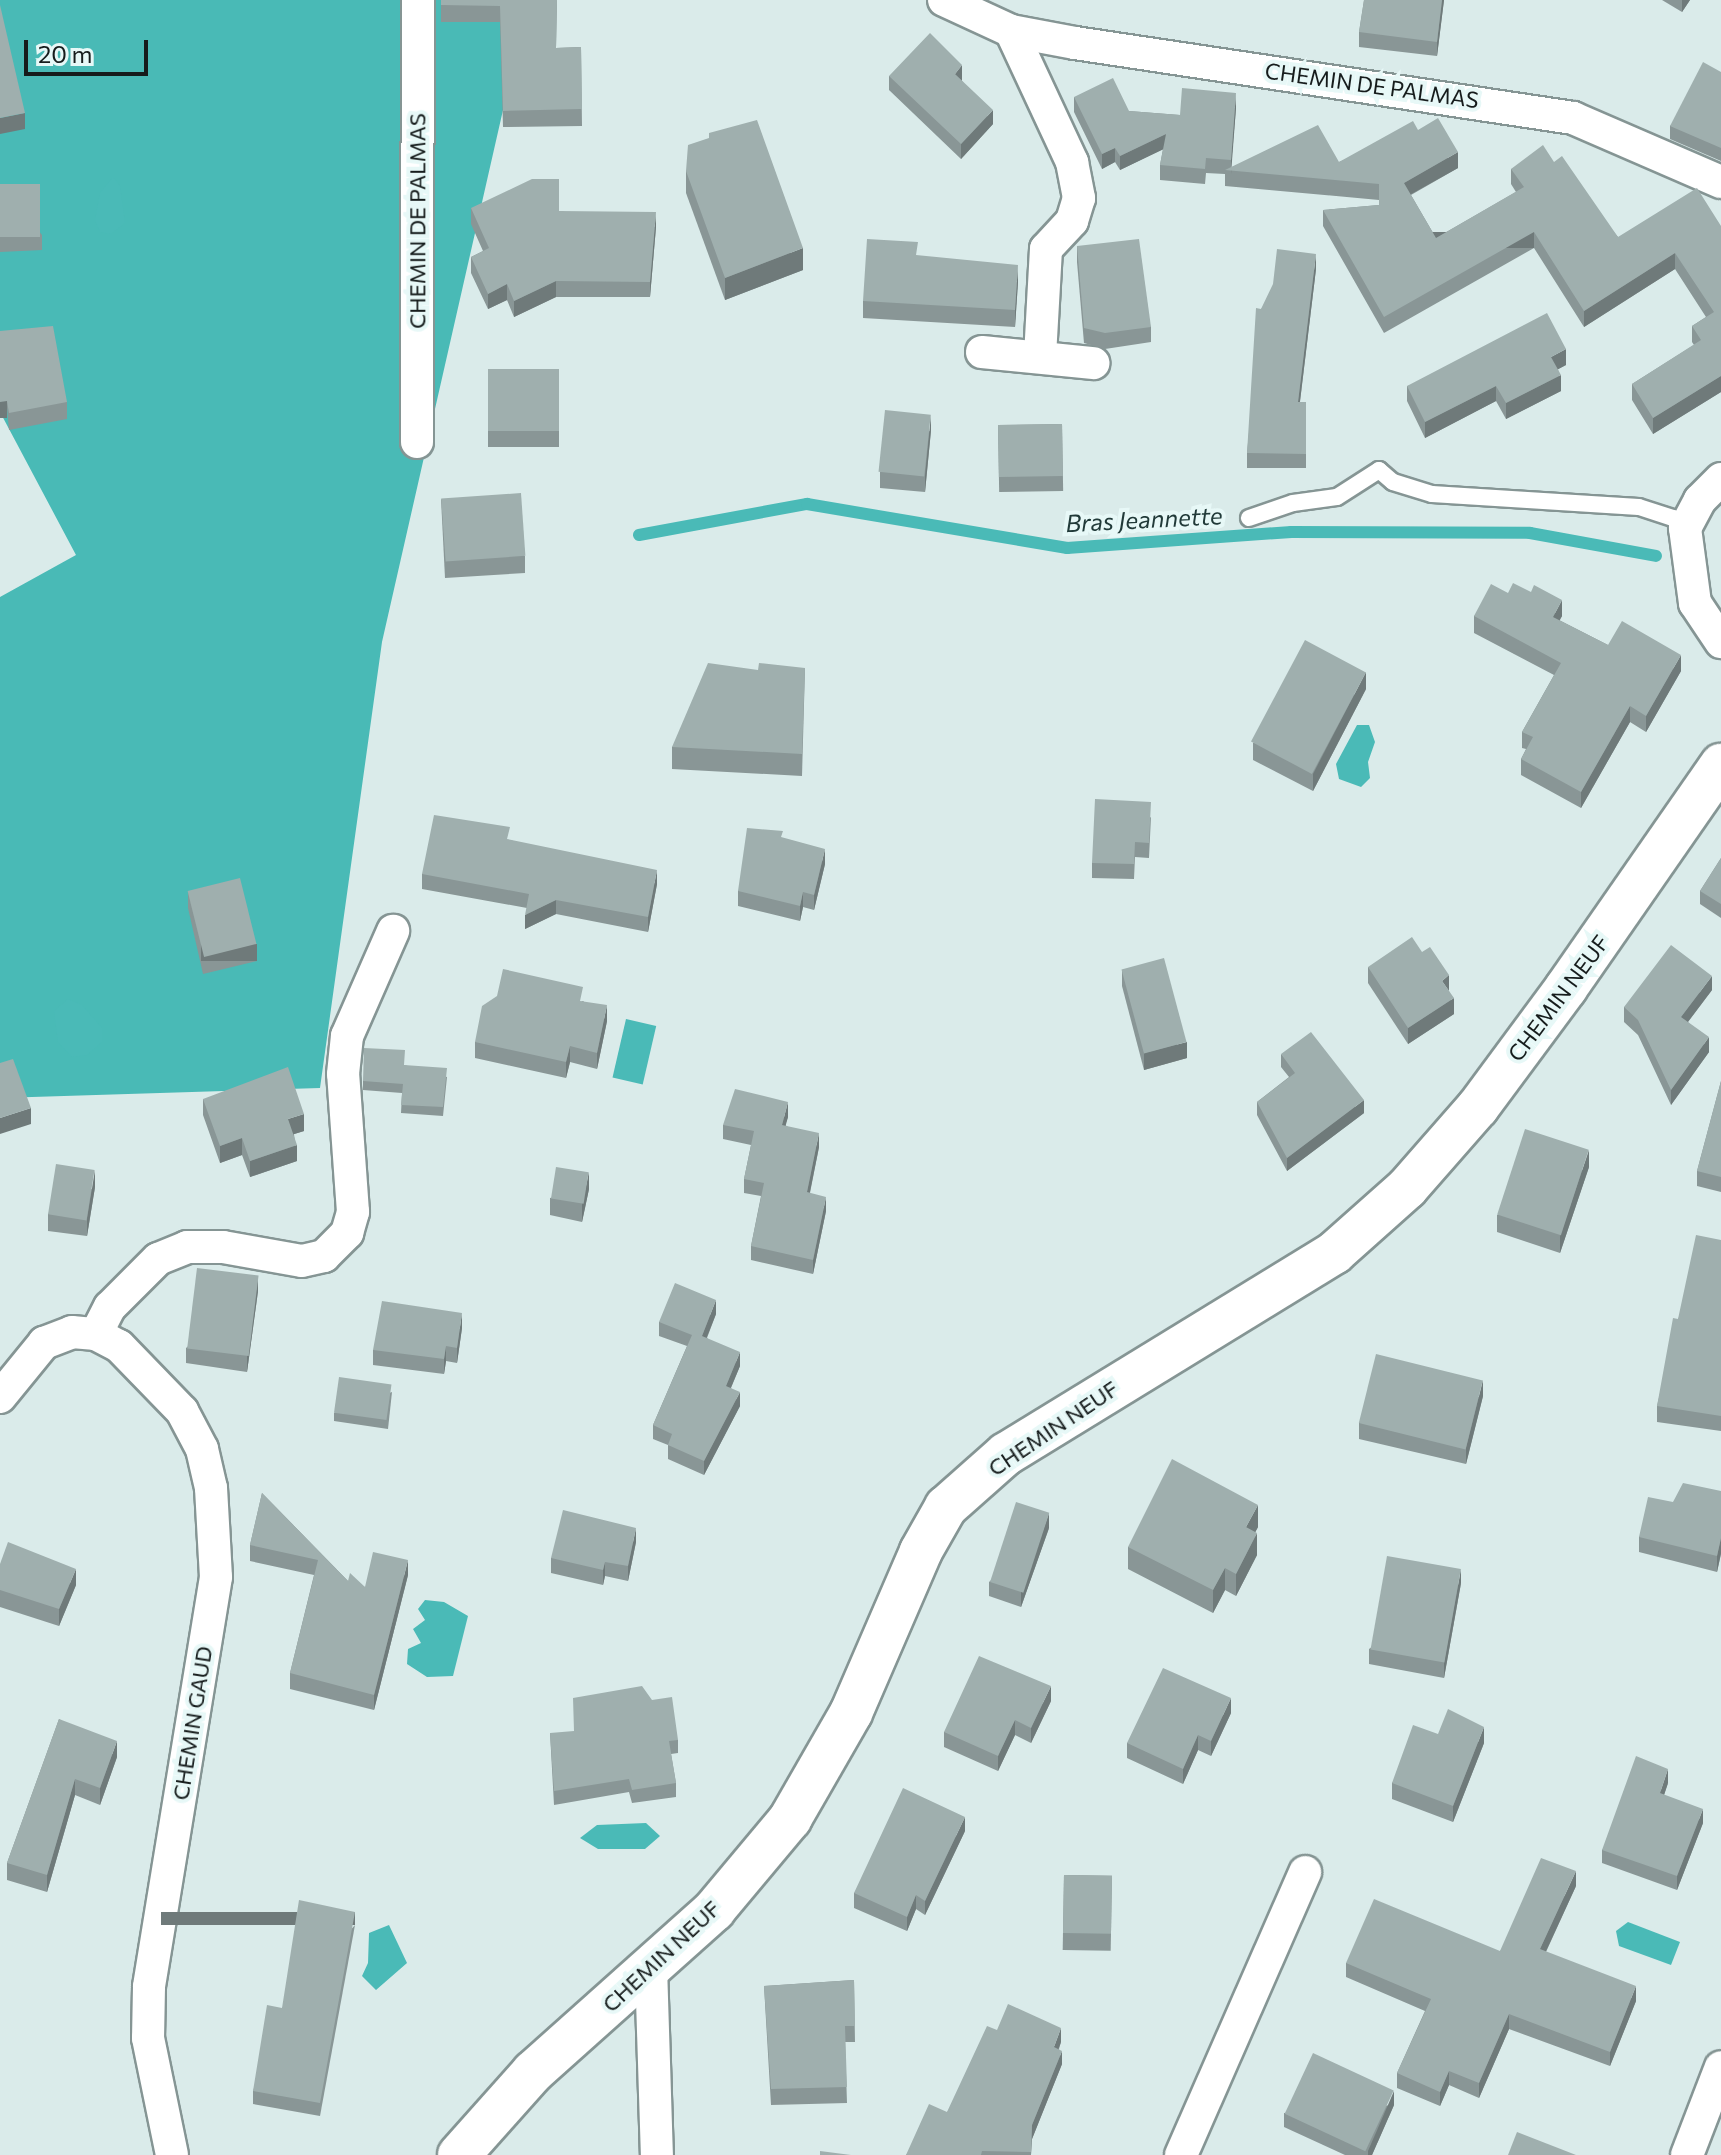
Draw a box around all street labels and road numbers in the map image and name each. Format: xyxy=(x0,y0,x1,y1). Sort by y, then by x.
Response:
street label: CHEMIN DE PALMAS xyxy=(1263,57,1481,113)
street label: CHEMIN DE PALMAS xyxy=(404,113,430,329)
street label: CHEMIN NEUF xyxy=(1502,930,1614,1066)
street label: CHEMIN NEUF xyxy=(983,1375,1123,1481)
street label: CHEMIN GAUD xyxy=(167,1644,217,1802)
street label: CHEMIN NEUF xyxy=(597,1895,725,2017)

